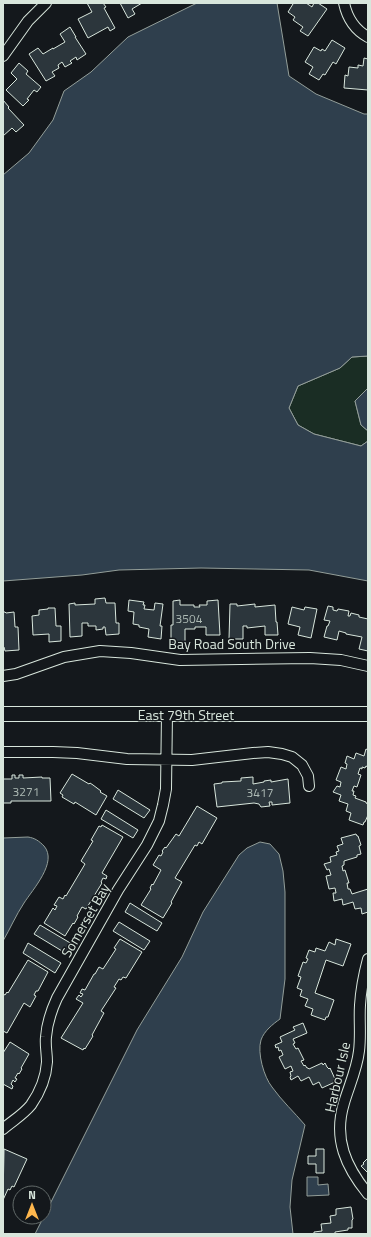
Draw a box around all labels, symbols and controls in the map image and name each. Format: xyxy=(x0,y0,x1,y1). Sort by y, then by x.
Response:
house number: 3504 xyxy=(176,609,203,628)
street label: Bay Road South Drive xyxy=(168,633,296,654)
street label: East 79th Street xyxy=(138,704,234,725)
house number: 3271 xyxy=(13,782,39,801)
house number: 3417 xyxy=(247,783,273,802)
street label: Somerset Bay xyxy=(55,879,115,961)
street label: Harbour Isle xyxy=(319,1040,355,1114)
north arrow xyxy=(12,1185,52,1225)
text: N xyxy=(28,1187,36,1203)

